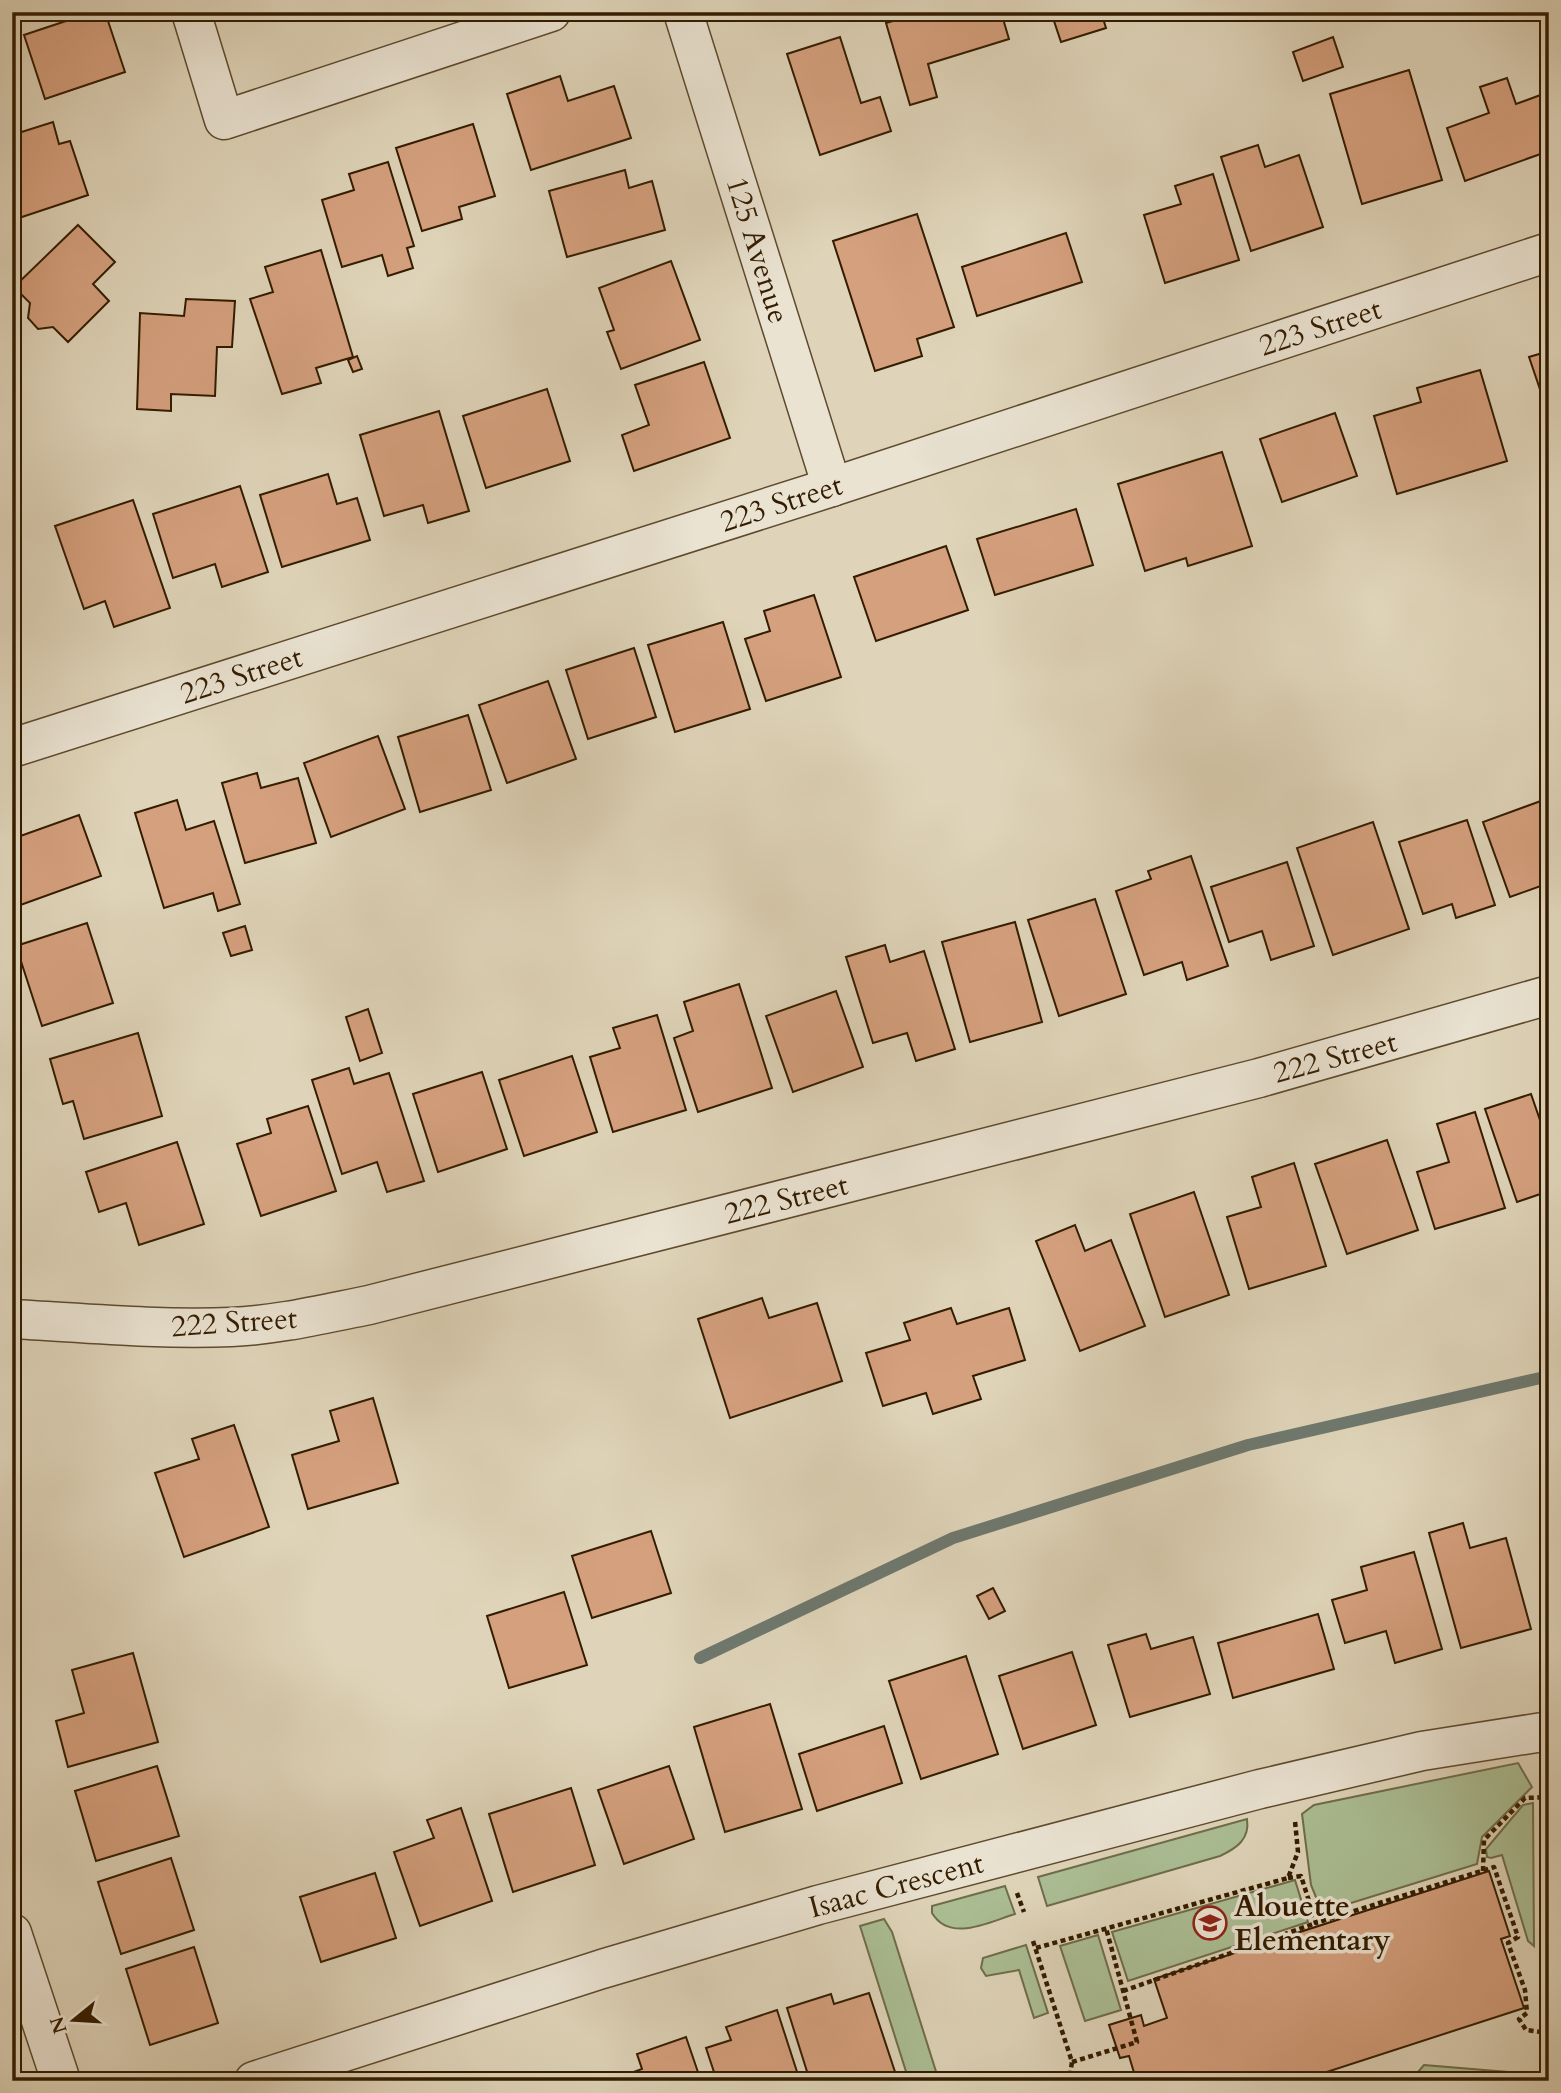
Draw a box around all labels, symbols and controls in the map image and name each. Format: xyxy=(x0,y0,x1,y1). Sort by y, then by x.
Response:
street label: 125 Avenue xyxy=(716,172,799,329)
street label: 223 Street xyxy=(1254,288,1387,366)
street label: 223 Street xyxy=(715,464,848,542)
street label: 223 Street xyxy=(175,636,308,714)
street label: 222 Street xyxy=(1269,1021,1402,1094)
street label: 222 Street xyxy=(720,1164,853,1235)
street label: 222 Street xyxy=(170,1298,299,1347)
street label: Isaac Crescent xyxy=(804,1842,989,1928)
place label: Alouette Elementary xyxy=(1234,1886,1390,1961)
school or university icon: Alouette Elementary xyxy=(1191,1904,1229,1942)
north arrow xyxy=(38,1984,108,2054)
text: N xyxy=(44,2013,74,2037)

